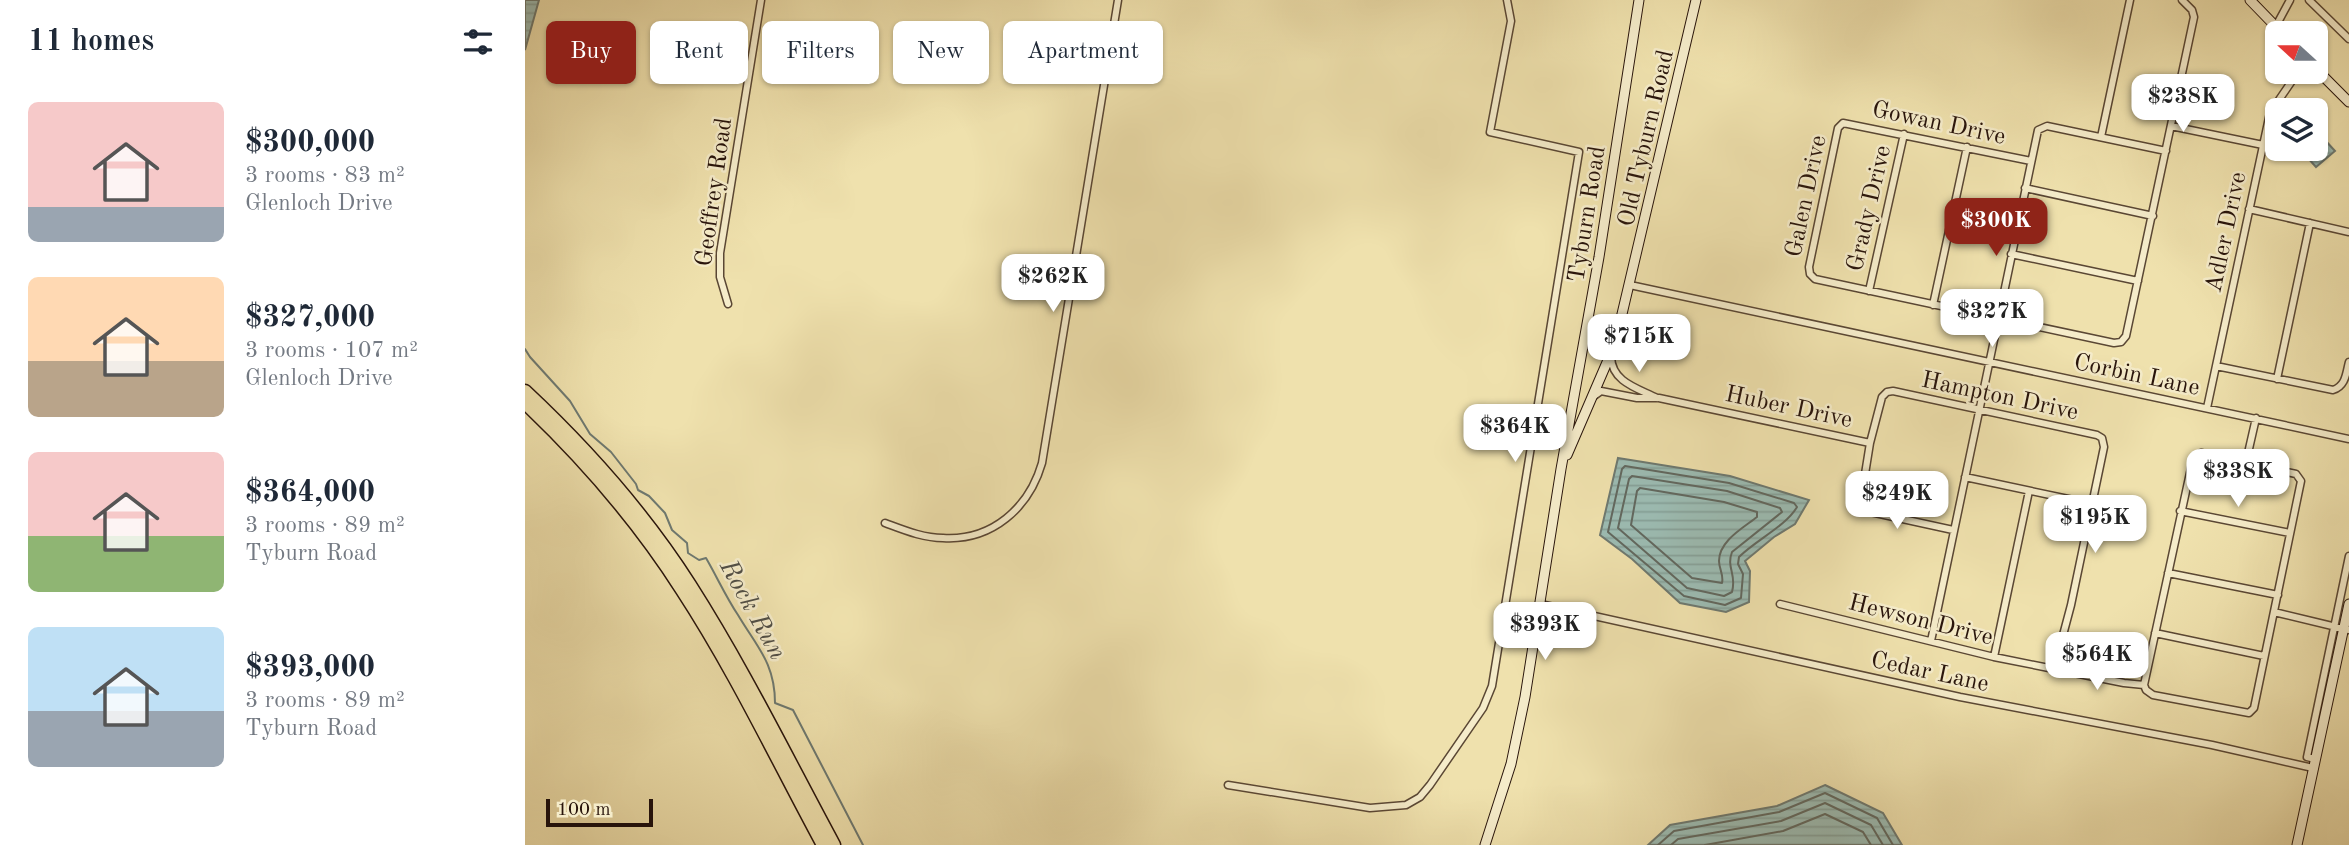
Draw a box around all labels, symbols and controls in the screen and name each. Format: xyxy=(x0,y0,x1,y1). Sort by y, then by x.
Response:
chip: Buy xyxy=(546,21,636,84)
chip: Rent xyxy=(650,21,748,84)
chip: Filters xyxy=(762,21,879,84)
chip: New xyxy=(893,21,989,84)
chip: Apartment xyxy=(1003,21,1163,84)
north arrow xyxy=(2265,21,2327,84)
map controls xyxy=(2265,21,2328,161)
icon: filters xyxy=(459,23,497,61)
text: 11 homes xyxy=(28,27,154,57)
street label: Old Tyburn Road xyxy=(1615,48,1679,229)
pin: $238K xyxy=(2134,74,2232,134)
text: $238K xyxy=(2147,85,2219,108)
street label: Gowan Drive xyxy=(1870,98,2008,150)
button: layers xyxy=(2265,98,2328,161)
street label: Geoffrey Road xyxy=(693,116,737,268)
text: $300,000 xyxy=(245,128,375,158)
icon: home xyxy=(84,130,168,214)
street label: Galen Drive xyxy=(1782,133,1832,260)
street label: Grady Drive xyxy=(1844,143,1896,274)
street label: Tyburn Road xyxy=(1565,144,1611,284)
text: 3 rooms · 83 m² xyxy=(245,164,405,187)
street label: Adler Drive xyxy=(2202,170,2251,295)
text: Glenloch Drive xyxy=(245,192,393,215)
pin: $300K xyxy=(1947,198,2045,258)
text: $300K xyxy=(1960,209,2032,232)
pin: $262K xyxy=(1004,254,1102,314)
text: $262K xyxy=(1017,265,1089,288)
pin: $327K xyxy=(1943,290,2041,349)
text: $327K xyxy=(1956,300,2028,323)
text: $327,000 xyxy=(245,303,375,333)
icon: home xyxy=(84,305,168,389)
pin: $715K xyxy=(1590,314,1688,374)
text: $715K xyxy=(1603,325,1675,348)
text: 3 rooms · 107 m² xyxy=(245,339,418,362)
street label: Corbin Lane xyxy=(2071,351,2202,401)
text: Glenloch Drive xyxy=(245,367,393,390)
street label: Hampton Drive xyxy=(1919,369,2080,425)
street label: Huber Drive xyxy=(1723,383,1854,433)
pin: $364K xyxy=(1466,405,1564,464)
text: $364K xyxy=(1479,415,1551,438)
pin: $338K xyxy=(2189,449,2287,509)
text: $338K xyxy=(2202,460,2274,483)
pin: $249K xyxy=(1848,472,1946,531)
text: $364,000 xyxy=(245,478,375,508)
icon: home xyxy=(84,480,168,564)
text: $249K xyxy=(1861,482,1933,505)
pin: $195K xyxy=(2046,496,2144,555)
text: $195K xyxy=(2059,506,2131,529)
text: 3 rooms · 89 m² xyxy=(245,514,405,537)
text: Tyburn Road xyxy=(245,542,377,565)
water label: Rock Run xyxy=(714,555,790,665)
street label: Hewson Drive xyxy=(1846,591,1995,651)
pin: $393K xyxy=(1496,602,1594,662)
text: $393K xyxy=(1509,613,1581,636)
pin: $564K xyxy=(2048,632,2146,692)
text: $564K xyxy=(2061,643,2133,666)
street label: Cedar Lane xyxy=(1868,649,1991,697)
text: $393,000 xyxy=(245,653,375,683)
icon: home xyxy=(84,655,168,739)
text: 3 rooms · 89 m² xyxy=(245,689,405,712)
text: Tyburn Road xyxy=(245,717,377,740)
scale bar xyxy=(546,796,653,828)
text: 100 m xyxy=(557,801,610,820)

